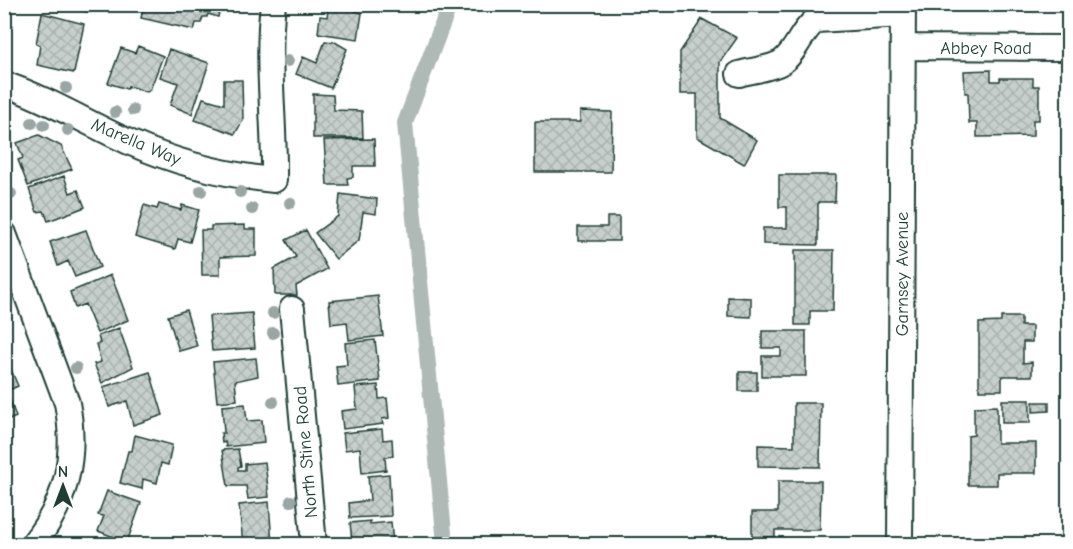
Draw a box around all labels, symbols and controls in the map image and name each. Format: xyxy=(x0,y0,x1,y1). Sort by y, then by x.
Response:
street label: Abbey Road xyxy=(940,38,1032,59)
street label: Marella Way xyxy=(88,114,185,171)
street label: Garnsey Avenue xyxy=(892,212,913,336)
street label: North Stine Road xyxy=(290,385,322,519)
north arrow xyxy=(33,456,93,516)
text: N xyxy=(58,463,68,481)

